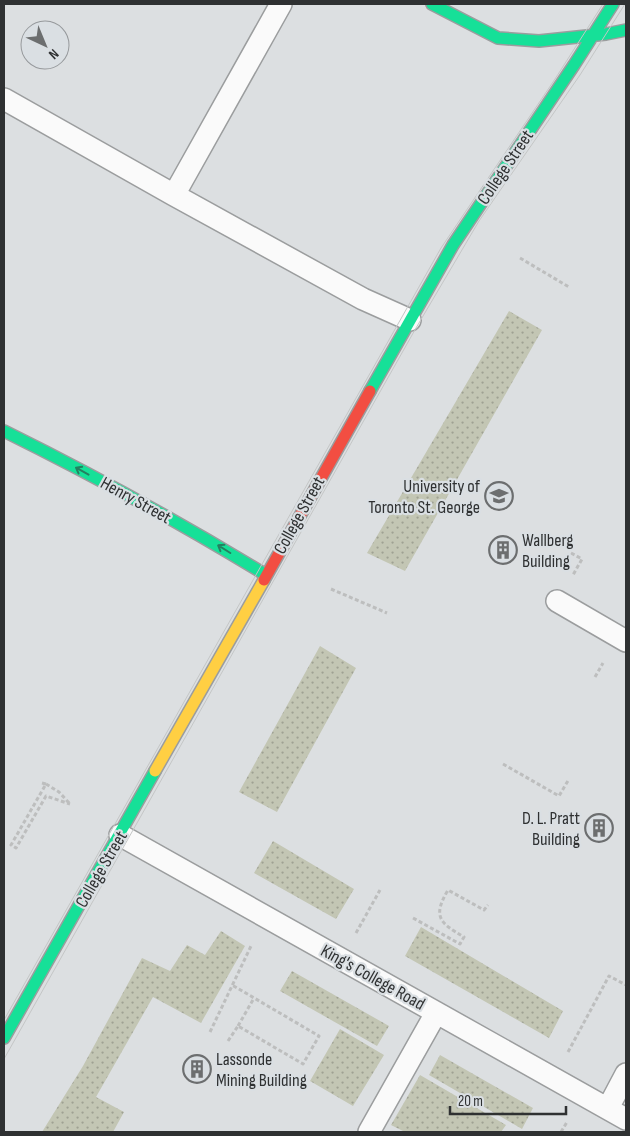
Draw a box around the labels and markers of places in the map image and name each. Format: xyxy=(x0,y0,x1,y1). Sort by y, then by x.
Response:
place label: University of Toronto St. George xyxy=(368,476,481,518)
school or university icon: University of Toronto St. George xyxy=(484,481,514,511)
place label: Wallberg Building xyxy=(522,530,573,572)
building icon: Wallberg Building xyxy=(488,535,518,565)
place label: D. L. Pratt Building xyxy=(522,808,580,850)
building icon: D. L. Pratt Building xyxy=(584,813,614,843)
place label: Lassonde Mining Building xyxy=(216,1049,307,1091)
building icon: Lassonde Mining Building xyxy=(182,1054,212,1084)

